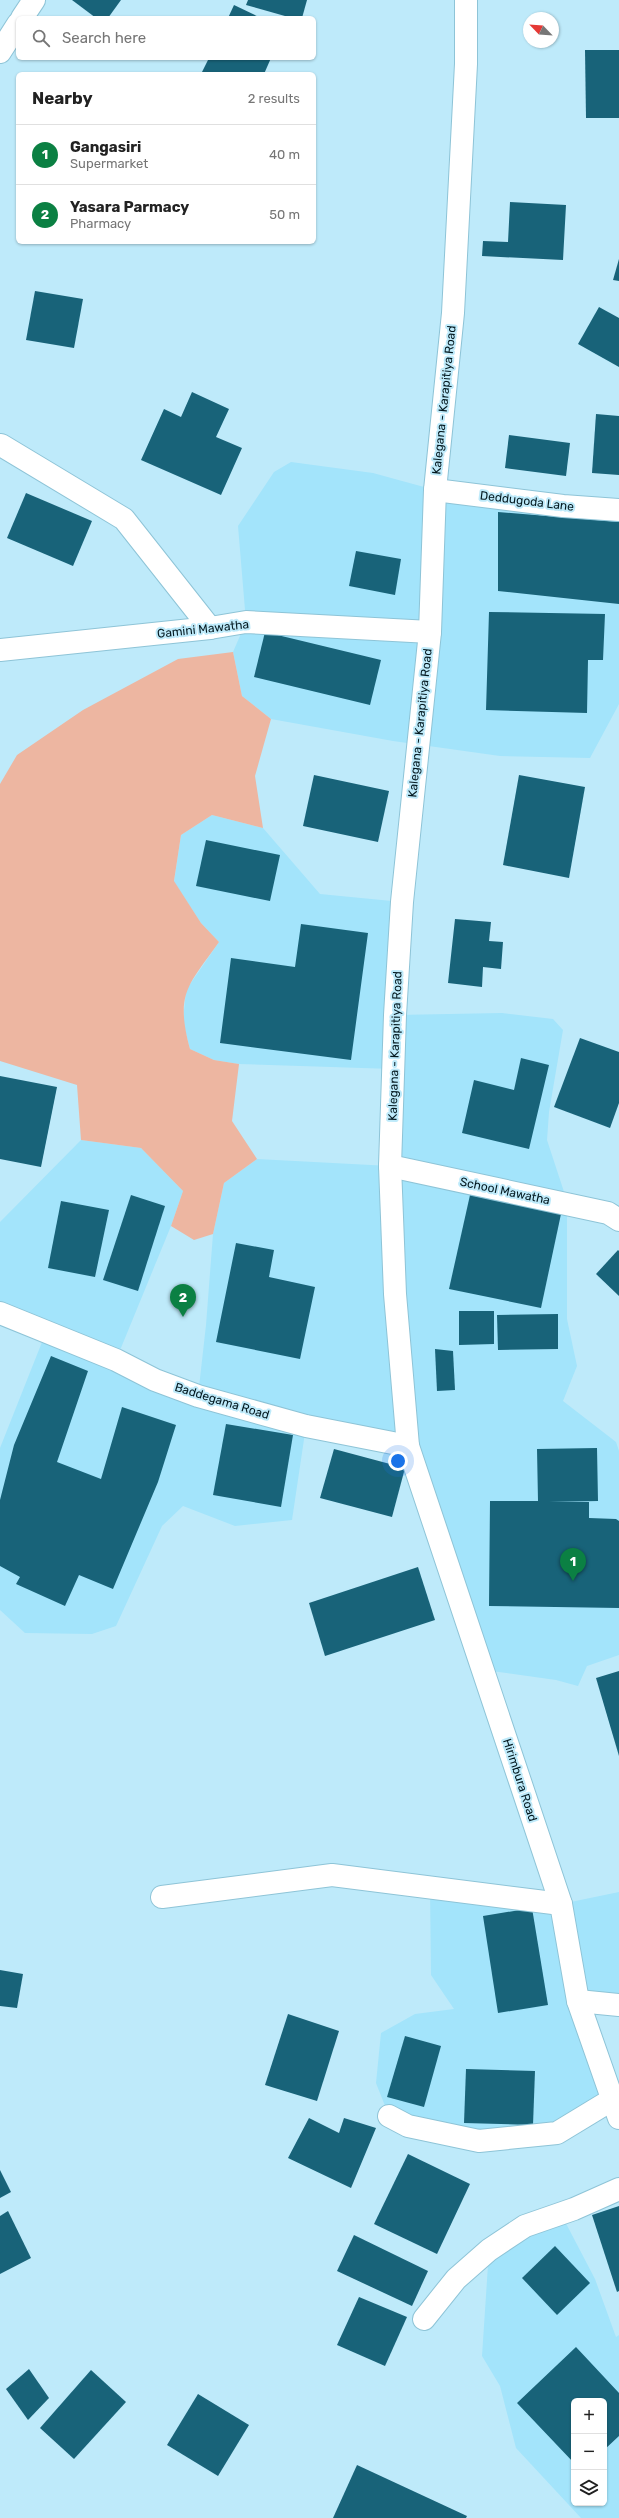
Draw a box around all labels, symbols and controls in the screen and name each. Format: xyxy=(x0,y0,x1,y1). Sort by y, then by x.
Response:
north arrow xyxy=(523,12,559,48)
search box xyxy=(16,16,316,60)
icon: search xyxy=(30,27,52,49)
text: Search here xyxy=(62,29,146,47)
text: Nearby xyxy=(32,88,93,108)
text: 2 results xyxy=(248,91,300,106)
text: Gangasiri xyxy=(70,138,141,156)
text: 1 xyxy=(42,147,48,162)
text: 40 m xyxy=(269,147,300,162)
text: Supermarket xyxy=(70,156,148,171)
text: Yasara Parmacy xyxy=(70,198,189,216)
text: 2 xyxy=(41,207,49,222)
text: 50 m xyxy=(269,207,300,222)
text: Pharmacy xyxy=(70,216,131,231)
street label: Kalegana - Karapitiya Road xyxy=(429,325,459,475)
street label: Deddugoda Lane xyxy=(479,488,575,514)
street label: Gamini Mawatha xyxy=(156,617,250,641)
street label: Kalegana - Karapitiya Road xyxy=(405,648,435,798)
street label: Kalegana - Karapitiya Road xyxy=(385,971,405,1121)
street label: School Mawatha xyxy=(459,1175,551,1207)
pin: 2 xyxy=(170,1284,196,1317)
street label: Baddegama Road xyxy=(173,1380,271,1422)
your location xyxy=(388,1451,408,1471)
pin: 1 xyxy=(560,1548,586,1581)
street label: Hirimbura Road xyxy=(500,1737,540,1823)
map controls xyxy=(571,2398,607,2506)
button: + xyxy=(571,2398,607,2434)
button: − xyxy=(571,2434,607,2470)
button: layers xyxy=(571,2470,607,2506)

